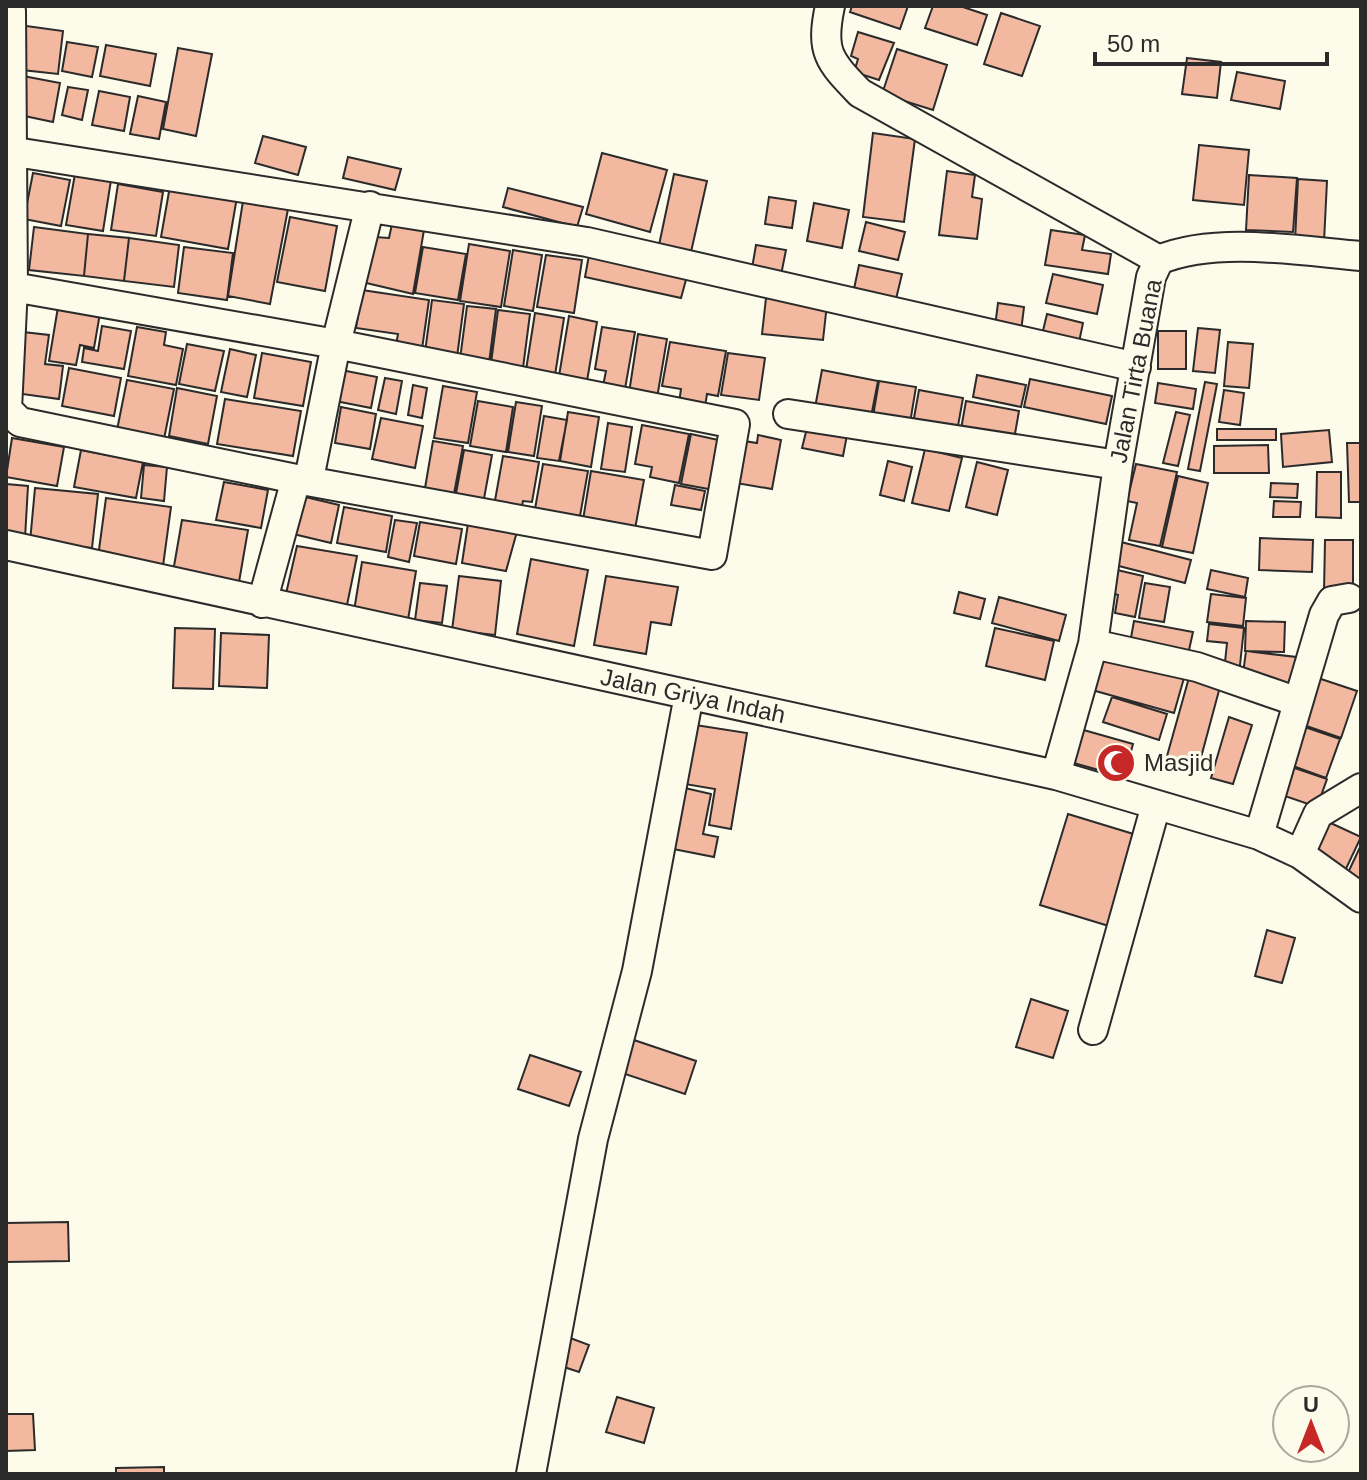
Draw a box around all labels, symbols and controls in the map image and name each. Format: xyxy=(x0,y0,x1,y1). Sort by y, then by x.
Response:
scale bar xyxy=(1095,16,1327,66)
text: 50 m xyxy=(1107,30,1160,57)
street label: Jalan Tirta Buana xyxy=(1104,276,1167,465)
street label: Jalan Griya Indah xyxy=(598,663,788,728)
mosque icon: Masjid xyxy=(1095,742,1137,784)
place label: Masjid xyxy=(1144,749,1213,776)
north arrow xyxy=(1271,1384,1351,1464)
text: U xyxy=(1303,1392,1319,1417)

